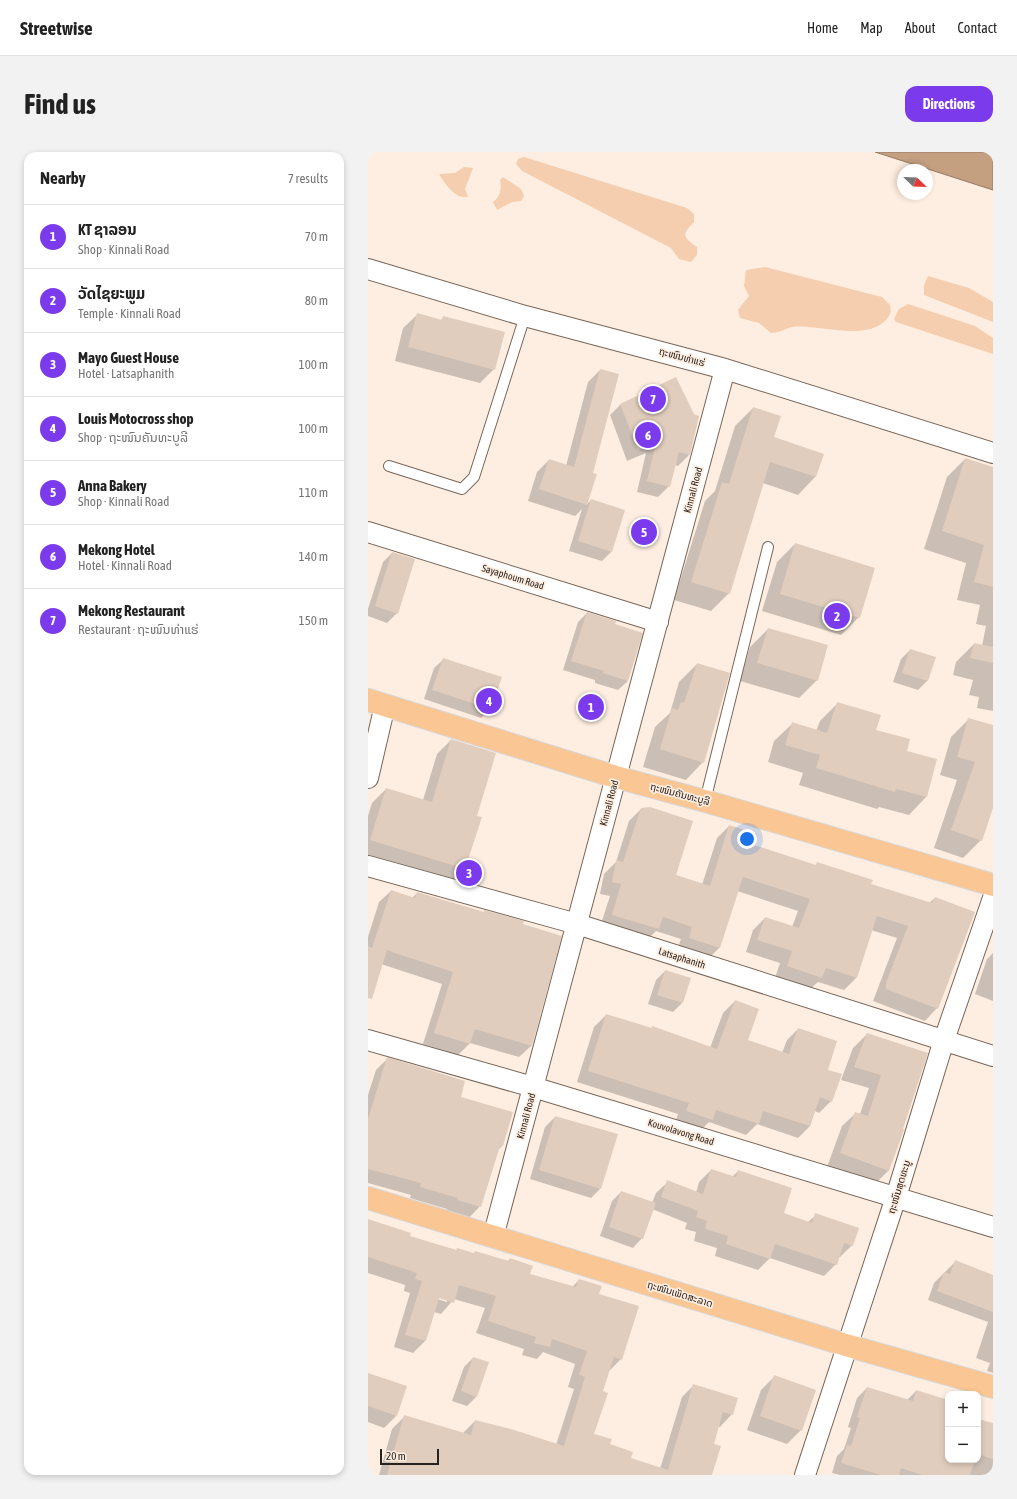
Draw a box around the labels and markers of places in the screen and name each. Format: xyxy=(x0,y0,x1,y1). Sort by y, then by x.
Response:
pin: 7 xyxy=(640,384,666,414)
pin: 6 xyxy=(635,420,661,450)
pin: 5 xyxy=(631,517,657,547)
pin: 2 xyxy=(824,601,850,631)
pin: 4 xyxy=(476,686,502,716)
pin: 1 xyxy=(578,692,604,722)
pin: 3 xyxy=(456,858,482,888)

